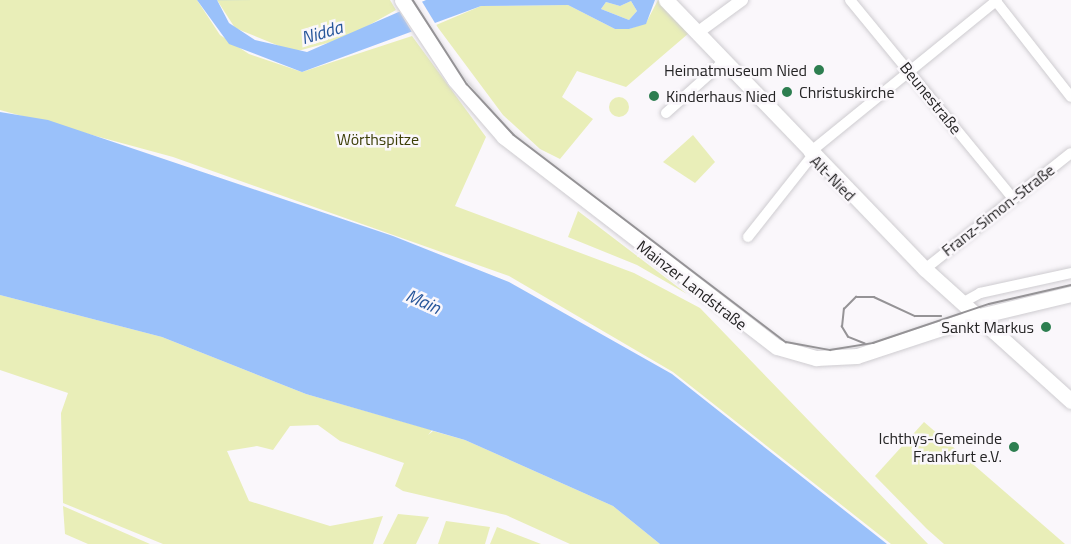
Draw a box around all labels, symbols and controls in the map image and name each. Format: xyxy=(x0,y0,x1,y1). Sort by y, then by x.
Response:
water label: Nidda xyxy=(299,17,345,49)
street label: Beunestraße xyxy=(896,58,966,138)
place label: Heimatmuseum Nied xyxy=(664,60,807,80)
marker: Heimatmuseum Nied xyxy=(812,63,826,77)
place label: Christuskirche xyxy=(799,82,895,102)
marker: Christuskirche xyxy=(780,85,794,99)
place label: Kinderhaus Nied xyxy=(666,86,776,106)
marker: Kinderhaus Nied xyxy=(647,89,661,103)
park label: Wörthspitze xyxy=(337,129,419,149)
street label: Alt-Nied xyxy=(806,151,860,205)
street label: Franz-Simon-Straße xyxy=(938,160,1058,260)
street label: Mainzer Landstraße xyxy=(633,236,751,334)
water label: Main xyxy=(402,285,444,319)
place label: Sankt Markus xyxy=(941,317,1034,337)
marker: Sankt Markus xyxy=(1039,320,1053,334)
place label: Ichthys-Gemeinde Frankfurt e.V. xyxy=(879,428,1002,466)
marker: Ichthys-Gemeinde Frankfurt e.V. xyxy=(1007,440,1021,454)

